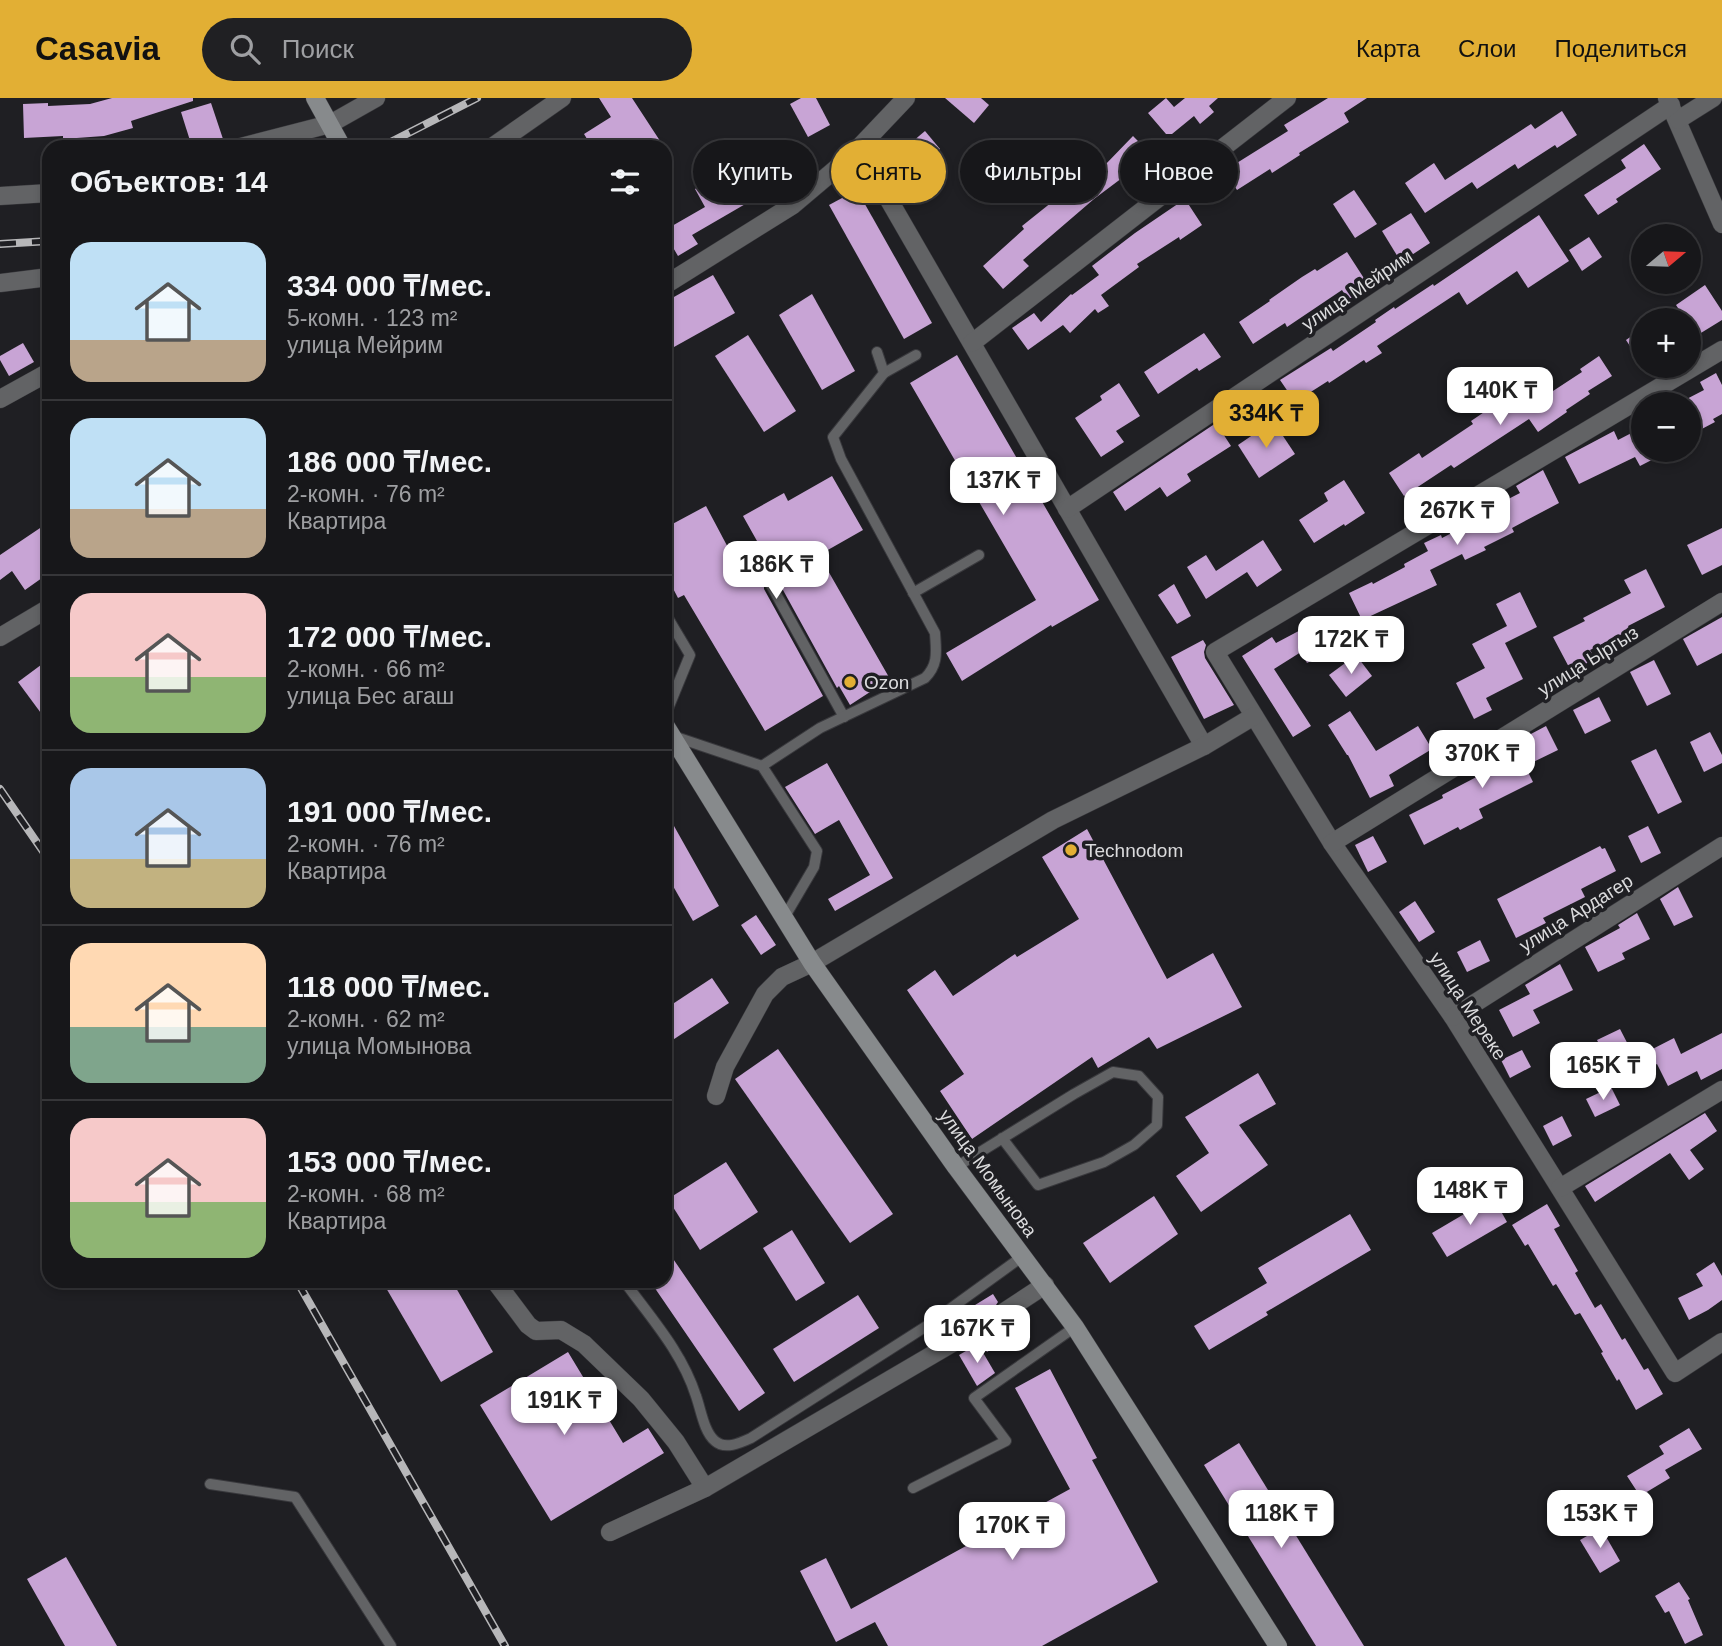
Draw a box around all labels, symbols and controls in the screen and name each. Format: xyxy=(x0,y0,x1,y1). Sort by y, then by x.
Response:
search box xyxy=(202,18,692,81)
text: Casavia xyxy=(35,30,160,67)
icon: search xyxy=(226,30,264,68)
text: Поиск xyxy=(282,34,354,64)
text: Карта xyxy=(1356,35,1420,62)
text: Слои xyxy=(1458,35,1516,62)
text: Поделиться xyxy=(1554,35,1687,62)
chip: Купить xyxy=(693,140,817,203)
chip: Снять xyxy=(831,140,946,203)
chip: Фильтры xyxy=(960,140,1106,203)
chip: Новое xyxy=(1120,140,1238,203)
icon: filters xyxy=(606,163,644,201)
text: Объектов: 14 xyxy=(70,165,268,198)
north arrow xyxy=(1631,224,1701,294)
map controls xyxy=(1631,224,1701,462)
street label: улица Мейрим xyxy=(1298,245,1416,335)
text: 334 000 ₸/мес. xyxy=(287,269,492,302)
icon: home xyxy=(126,270,210,354)
text: 5-комн. · 123 m² xyxy=(287,305,458,331)
button: + xyxy=(1631,308,1701,378)
text: улица Мейрим xyxy=(287,332,443,358)
pin: 140K ₸ xyxy=(1443,368,1557,427)
text: 140K ₸ xyxy=(1463,377,1537,403)
pin: 334K ₸ xyxy=(1209,390,1323,450)
button: − xyxy=(1631,392,1701,462)
text: 334K ₸ xyxy=(1229,400,1303,426)
text: 186 000 ₸/мес. xyxy=(287,445,492,478)
icon: home xyxy=(126,446,210,530)
pin: 137K ₸ xyxy=(946,458,1060,517)
text: 137K ₸ xyxy=(966,467,1040,493)
text: 2-комн. · 76 m² xyxy=(287,481,445,507)
pin: 267K ₸ xyxy=(1400,488,1514,547)
text: 267K ₸ xyxy=(1420,497,1494,523)
text: Квартира xyxy=(287,508,386,534)
pin: 186K ₸ xyxy=(719,542,833,601)
text: 186K ₸ xyxy=(739,551,813,577)
pin: 172K ₸ xyxy=(1294,616,1408,676)
text: 172 000 ₸/мес. xyxy=(287,620,492,653)
icon: home xyxy=(126,621,210,705)
street label: улица Ыргыз xyxy=(1534,622,1642,700)
text: 172K ₸ xyxy=(1314,626,1388,652)
text: 2-комн. · 66 m² xyxy=(287,656,445,682)
place label: Ozon xyxy=(864,672,909,693)
marker: Ozon xyxy=(842,674,858,690)
text: улица Бес агаш xyxy=(287,683,454,709)
pin: 370K ₸ xyxy=(1425,730,1539,790)
text: 370K ₸ xyxy=(1445,740,1519,766)
text: 191 000 ₸/мес. xyxy=(287,795,492,828)
icon: home xyxy=(126,796,210,880)
text: 2-комн. · 76 m² xyxy=(287,831,445,857)
place label: Technodom xyxy=(1085,840,1183,861)
marker: Technodom xyxy=(1063,842,1079,858)
text: Квартира xyxy=(287,858,386,884)
street label: улица Ардагер xyxy=(1515,870,1637,956)
street label: улица Мереке xyxy=(1425,948,1511,1064)
text: 118 000 ₸/мес. xyxy=(287,970,490,1003)
icon: home xyxy=(126,971,210,1055)
text: 2-комн. · 62 m² xyxy=(287,1006,445,1032)
text: улица Момынова xyxy=(287,1033,471,1059)
pin: 165K ₸ xyxy=(1546,1042,1660,1102)
text: 165K ₸ xyxy=(1566,1052,1640,1078)
street label: улица Момынова xyxy=(935,1105,1042,1241)
text: 153 000 ₸/мес. xyxy=(287,1145,492,1178)
icon: home xyxy=(126,1146,210,1230)
pin: 148K ₸ xyxy=(1413,1168,1527,1227)
text: 148K ₸ xyxy=(1433,1177,1507,1203)
text: 2-комн. · 68 m² xyxy=(287,1181,445,1207)
text: Квартира xyxy=(287,1208,386,1234)
pin: 167K ₸ xyxy=(920,1306,1034,1365)
text: 167K ₸ xyxy=(940,1315,1014,1341)
pin: 191K ₸ xyxy=(507,1378,621,1437)
text: 191K ₸ xyxy=(527,1387,601,1413)
pin: 118K ₸ xyxy=(1224,1490,1338,1550)
pin: 153K ₸ xyxy=(1543,1490,1657,1550)
text: 118K ₸ xyxy=(1245,1500,1317,1526)
text: 153K ₸ xyxy=(1563,1500,1637,1526)
pin: 170K ₸ xyxy=(955,1502,1069,1562)
text: 170K ₸ xyxy=(975,1512,1049,1538)

